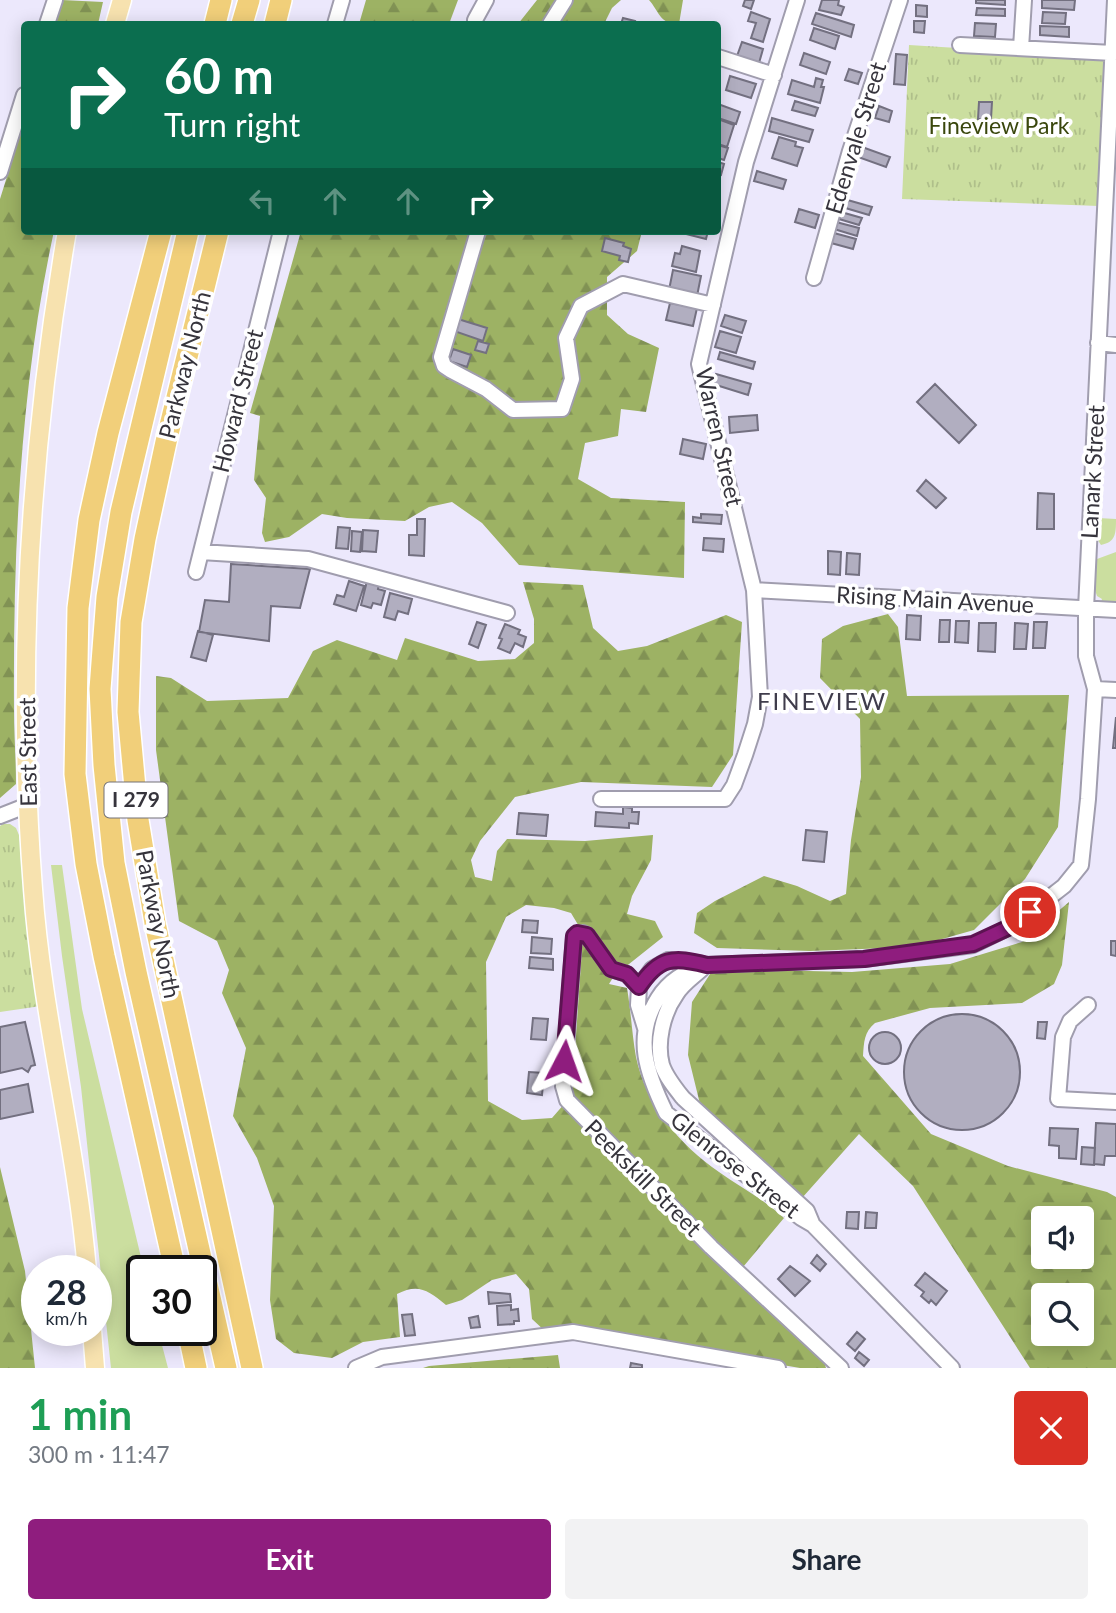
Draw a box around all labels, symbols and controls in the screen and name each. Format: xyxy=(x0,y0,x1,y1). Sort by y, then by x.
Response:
text: 60 m xyxy=(164,46,274,104)
icon: right xyxy=(49,49,140,140)
street label: Edenvale Street xyxy=(819,58,892,217)
text: Turn right xyxy=(164,105,300,144)
park label: Fineview Park xyxy=(928,111,1070,139)
icon: left xyxy=(243,182,281,220)
icon: ahead xyxy=(316,182,354,220)
icon: ahead xyxy=(389,182,427,220)
icon: right xyxy=(462,182,500,220)
street label: Parkway North xyxy=(152,288,216,441)
street label: Howard Street xyxy=(206,325,269,475)
street label: Warren Street xyxy=(690,365,750,510)
street label: Lanark Street xyxy=(1075,404,1110,540)
street label: Rising Main Avenue xyxy=(835,580,1035,618)
district label: FINEVIEW xyxy=(757,686,887,715)
street label: East Street xyxy=(12,696,42,807)
road number: I 279 xyxy=(104,782,168,818)
street label: Parkway North xyxy=(131,847,187,1001)
pin xyxy=(1000,882,1060,942)
icon: arrive xyxy=(1011,893,1049,931)
position arrow xyxy=(527,1024,601,1098)
street label: Glenrose Street xyxy=(665,1105,807,1224)
street label: Peekskill Street xyxy=(579,1113,708,1242)
map controls xyxy=(1031,1206,1094,1346)
button: sound xyxy=(1031,1206,1094,1269)
speed limit sign: 30 xyxy=(126,1255,217,1346)
text: 28 xyxy=(46,1270,87,1312)
button: search xyxy=(1031,1283,1094,1346)
text: km/h xyxy=(45,1307,88,1329)
text: 1 min xyxy=(28,1389,132,1439)
button: close xyxy=(1014,1391,1088,1465)
text: 300 m · 11:47 xyxy=(28,1440,170,1468)
button: Exit xyxy=(28,1519,551,1599)
button: Share xyxy=(565,1519,1088,1599)

